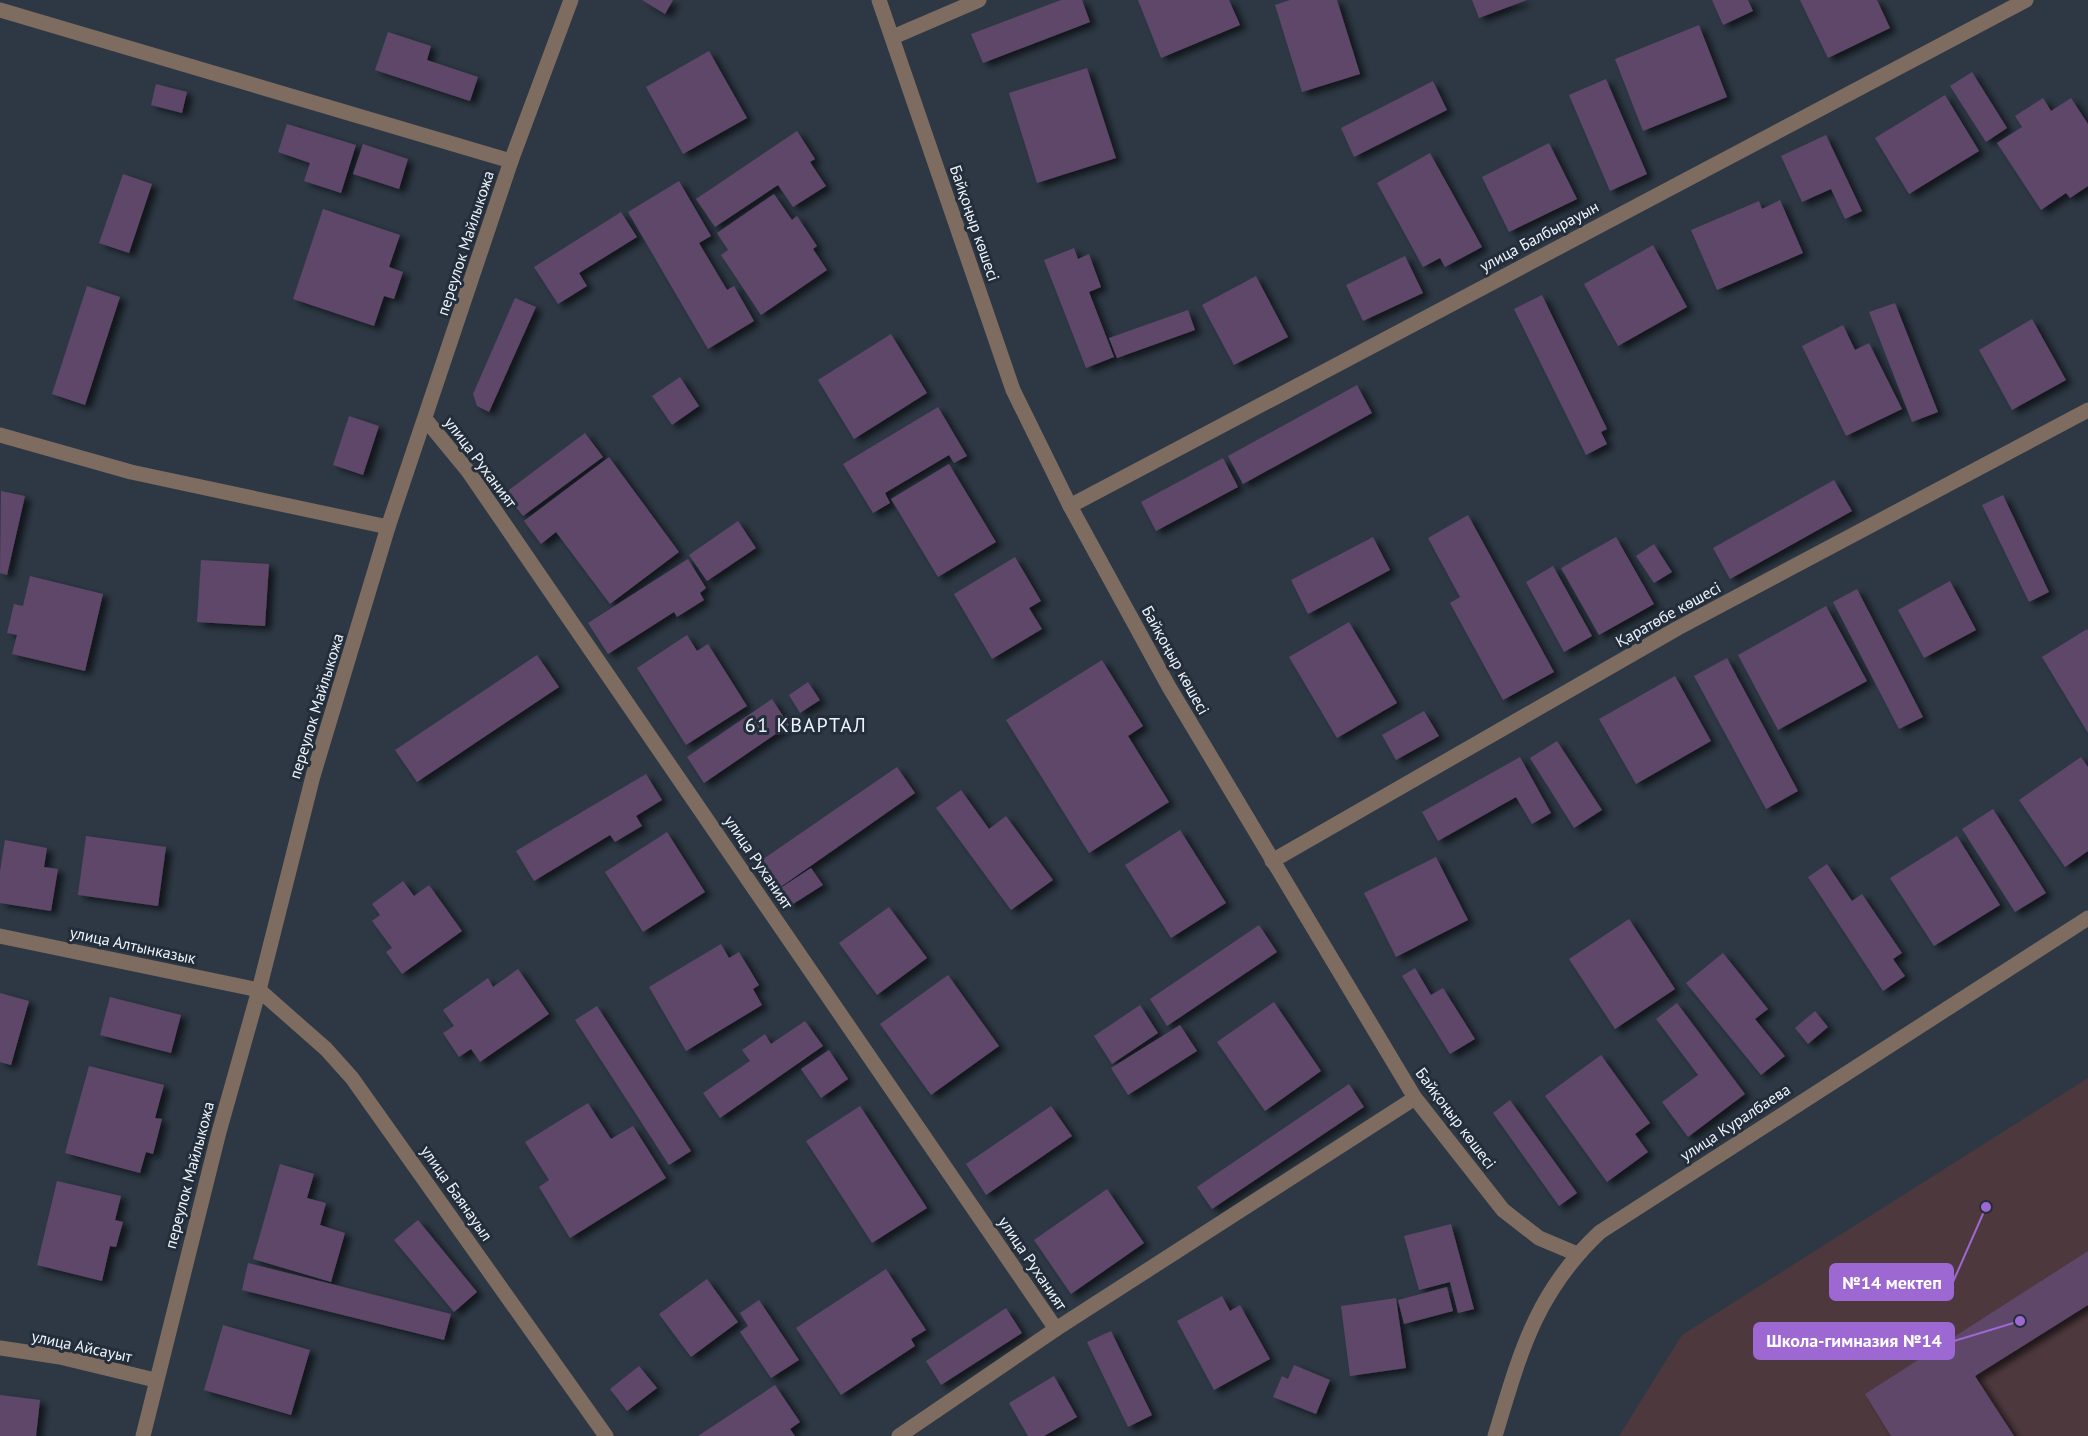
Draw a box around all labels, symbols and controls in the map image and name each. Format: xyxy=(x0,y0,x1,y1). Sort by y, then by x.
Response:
street label: Байқоңыр көшесі xyxy=(946,162,1004,284)
street label: переулок Майлыкожа xyxy=(432,168,498,318)
street label: улица Балбырауын xyxy=(1476,196,1602,276)
street label: улица Руханият xyxy=(440,413,522,512)
street label: Қаратөбе көшесі xyxy=(1612,577,1724,651)
street label: Байқоңыр көшесі xyxy=(1138,602,1214,718)
street label: переулок Майлыкожа xyxy=(284,631,348,781)
district label: 61 КВАРТАЛ xyxy=(745,712,867,738)
street label: улица Руханият xyxy=(720,811,798,913)
street label: улица Алтынказык xyxy=(68,922,198,968)
street label: Байқоңыр көшесі xyxy=(1411,1063,1501,1173)
street label: улица Куралбаева xyxy=(1676,1079,1794,1165)
street label: переулок Майлыкожа xyxy=(160,1099,218,1251)
street label: улица Баянауыл xyxy=(417,1141,497,1245)
street label: улица Руханият xyxy=(994,1212,1072,1314)
callout: №14 мектеп xyxy=(1830,1264,1953,1300)
text: №14 мектеп xyxy=(1842,1271,1942,1294)
callout: Школа-гимназия №14 xyxy=(1754,1323,1954,1359)
street label: улица Айсауыт xyxy=(30,1326,135,1367)
text: Школа-гимназия №14 xyxy=(1766,1329,1942,1352)

